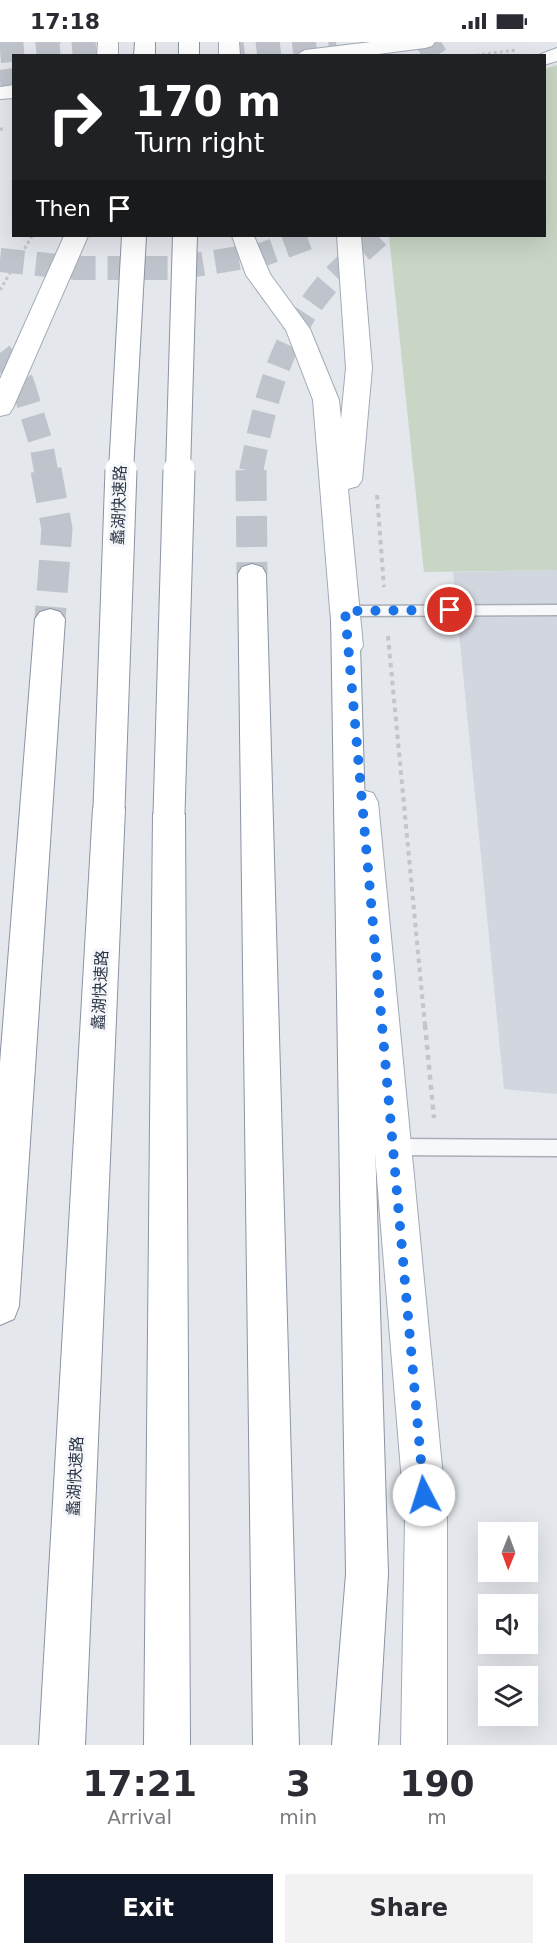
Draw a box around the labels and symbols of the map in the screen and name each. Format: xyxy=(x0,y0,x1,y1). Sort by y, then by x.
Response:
street label: 蠡湖快速路 xyxy=(108,465,130,545)
pin xyxy=(424,584,475,635)
street label: 蠡湖快速路 xyxy=(88,950,112,1030)
street label: 蠡湖快速路 xyxy=(63,1436,87,1516)
position arrow xyxy=(392,1463,456,1527)
north arrow xyxy=(478,1522,538,1582)

